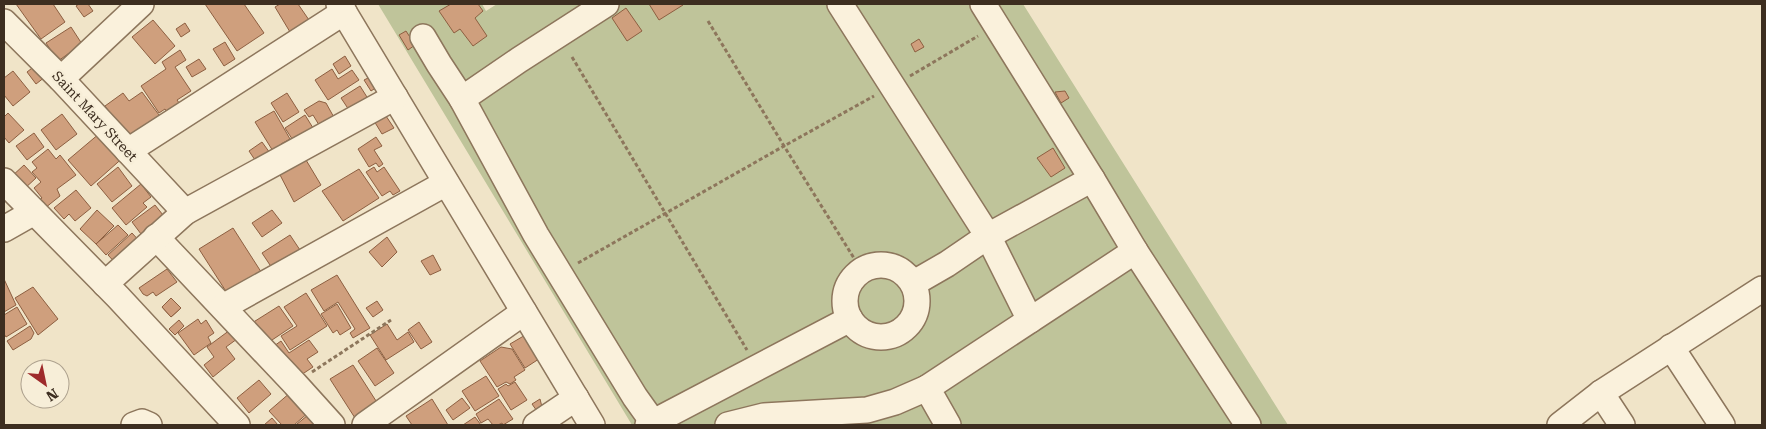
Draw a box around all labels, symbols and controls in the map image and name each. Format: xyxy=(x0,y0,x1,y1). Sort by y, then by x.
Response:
street label: Saint Mary Street xyxy=(49,68,141,164)
north arrow xyxy=(20,359,70,409)
text: N xyxy=(43,385,61,405)

